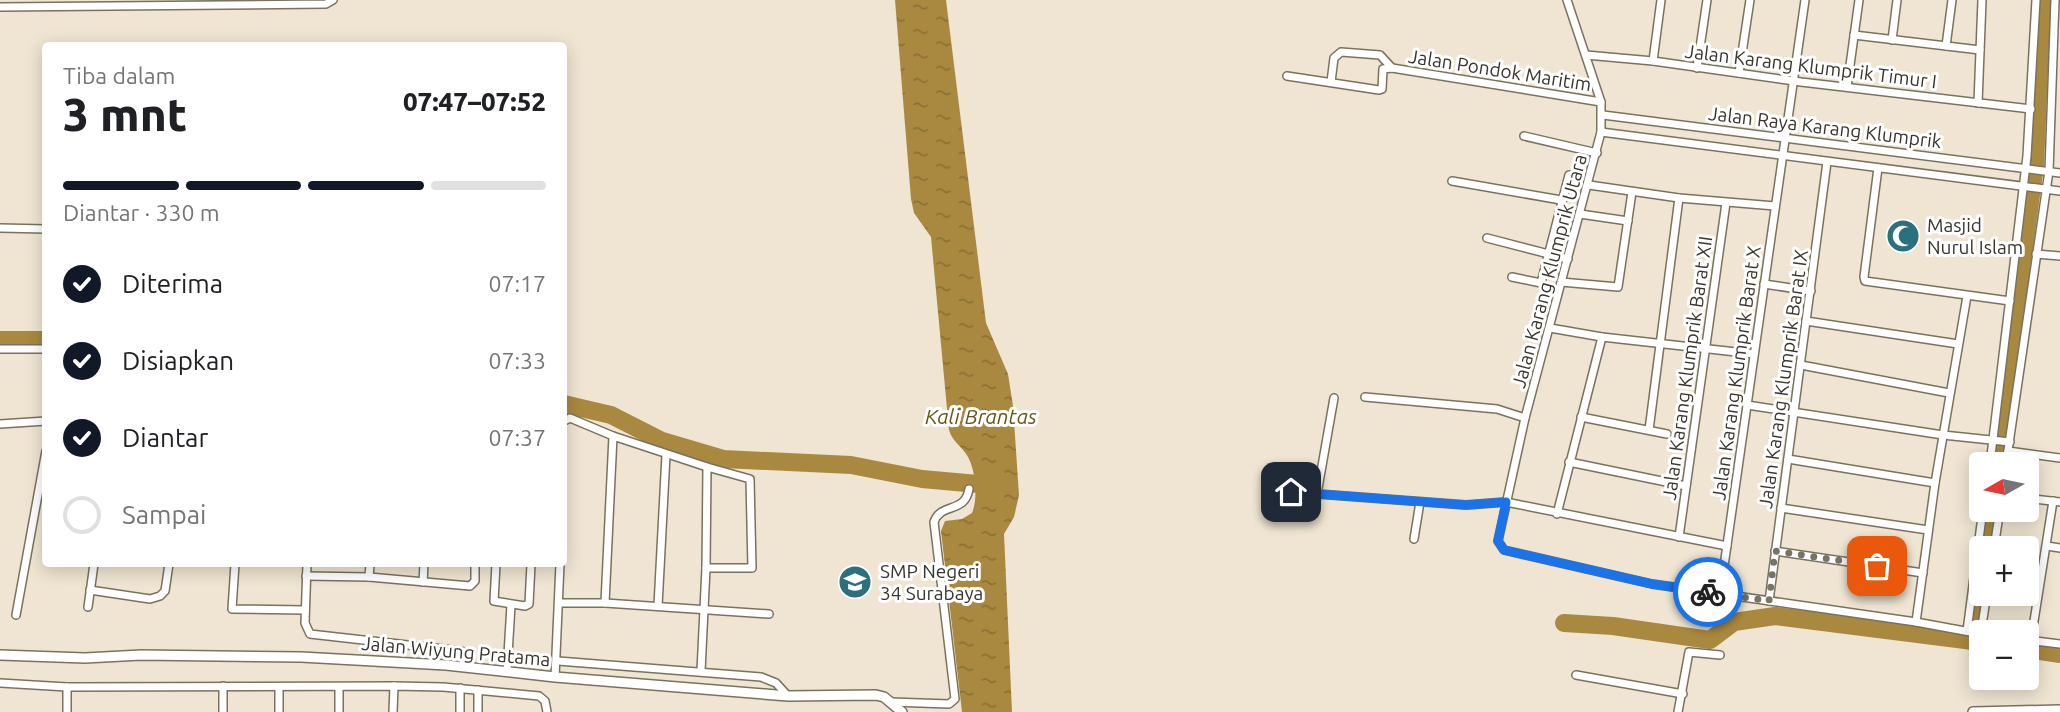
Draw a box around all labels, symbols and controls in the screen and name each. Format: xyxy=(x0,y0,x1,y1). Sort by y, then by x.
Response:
street label: Jalan Karang Klumprik Timur I xyxy=(1684,40,1938,92)
street label: Jalan Pondok Maritim xyxy=(1407,45,1593,95)
text: Tiba dalam xyxy=(63,63,175,88)
text: 07:47–07:52 xyxy=(403,87,546,116)
text: 3 mnt xyxy=(63,88,187,140)
street label: Jalan Raya Karang Klumprik xyxy=(1707,102,1943,152)
street label: Jalan Karang Klumprik Utara xyxy=(1507,152,1591,390)
text: Diantar · 330 m xyxy=(63,200,220,225)
place label: Masjid Nurul Islam xyxy=(1927,214,2023,258)
mosque icon: Masjid Nurul Islam xyxy=(1884,217,1922,255)
street label: Jalan Karang Klumprik Barat XII xyxy=(1658,235,1716,501)
street label: Jalan Karang Klumprik Barat X xyxy=(1707,244,1765,502)
street label: Jalan Karang Klumprik Barat IX xyxy=(1754,248,1812,510)
icon: check xyxy=(63,265,101,303)
text: Diterima xyxy=(122,269,223,298)
text: 07:17 xyxy=(488,271,546,296)
icon: check xyxy=(63,342,101,380)
text: Disiapkan xyxy=(122,346,234,375)
text: 07:33 xyxy=(488,348,546,373)
water label: Kali Brantas xyxy=(925,404,1037,428)
icon: check xyxy=(63,419,101,457)
text: Diantar xyxy=(122,423,208,452)
text: 07:37 xyxy=(488,425,546,450)
north arrow xyxy=(1969,452,2039,522)
map controls xyxy=(1969,452,2039,690)
pin xyxy=(1261,462,1321,522)
icon: home xyxy=(1272,473,1310,511)
text: Sampai xyxy=(122,500,206,529)
pin xyxy=(1847,536,1907,596)
button: + xyxy=(1969,536,2039,606)
icon: bag xyxy=(1858,547,1896,585)
courier xyxy=(1673,557,1743,627)
place label: SMP Negeri 34 Surabaya xyxy=(880,560,983,604)
school or university icon: SMP Negeri 34 Surabaya xyxy=(836,563,874,601)
icon: bike xyxy=(1689,573,1727,611)
button: − xyxy=(1969,620,2039,690)
street label: Jalan Wiyung Pratama xyxy=(361,632,551,670)

